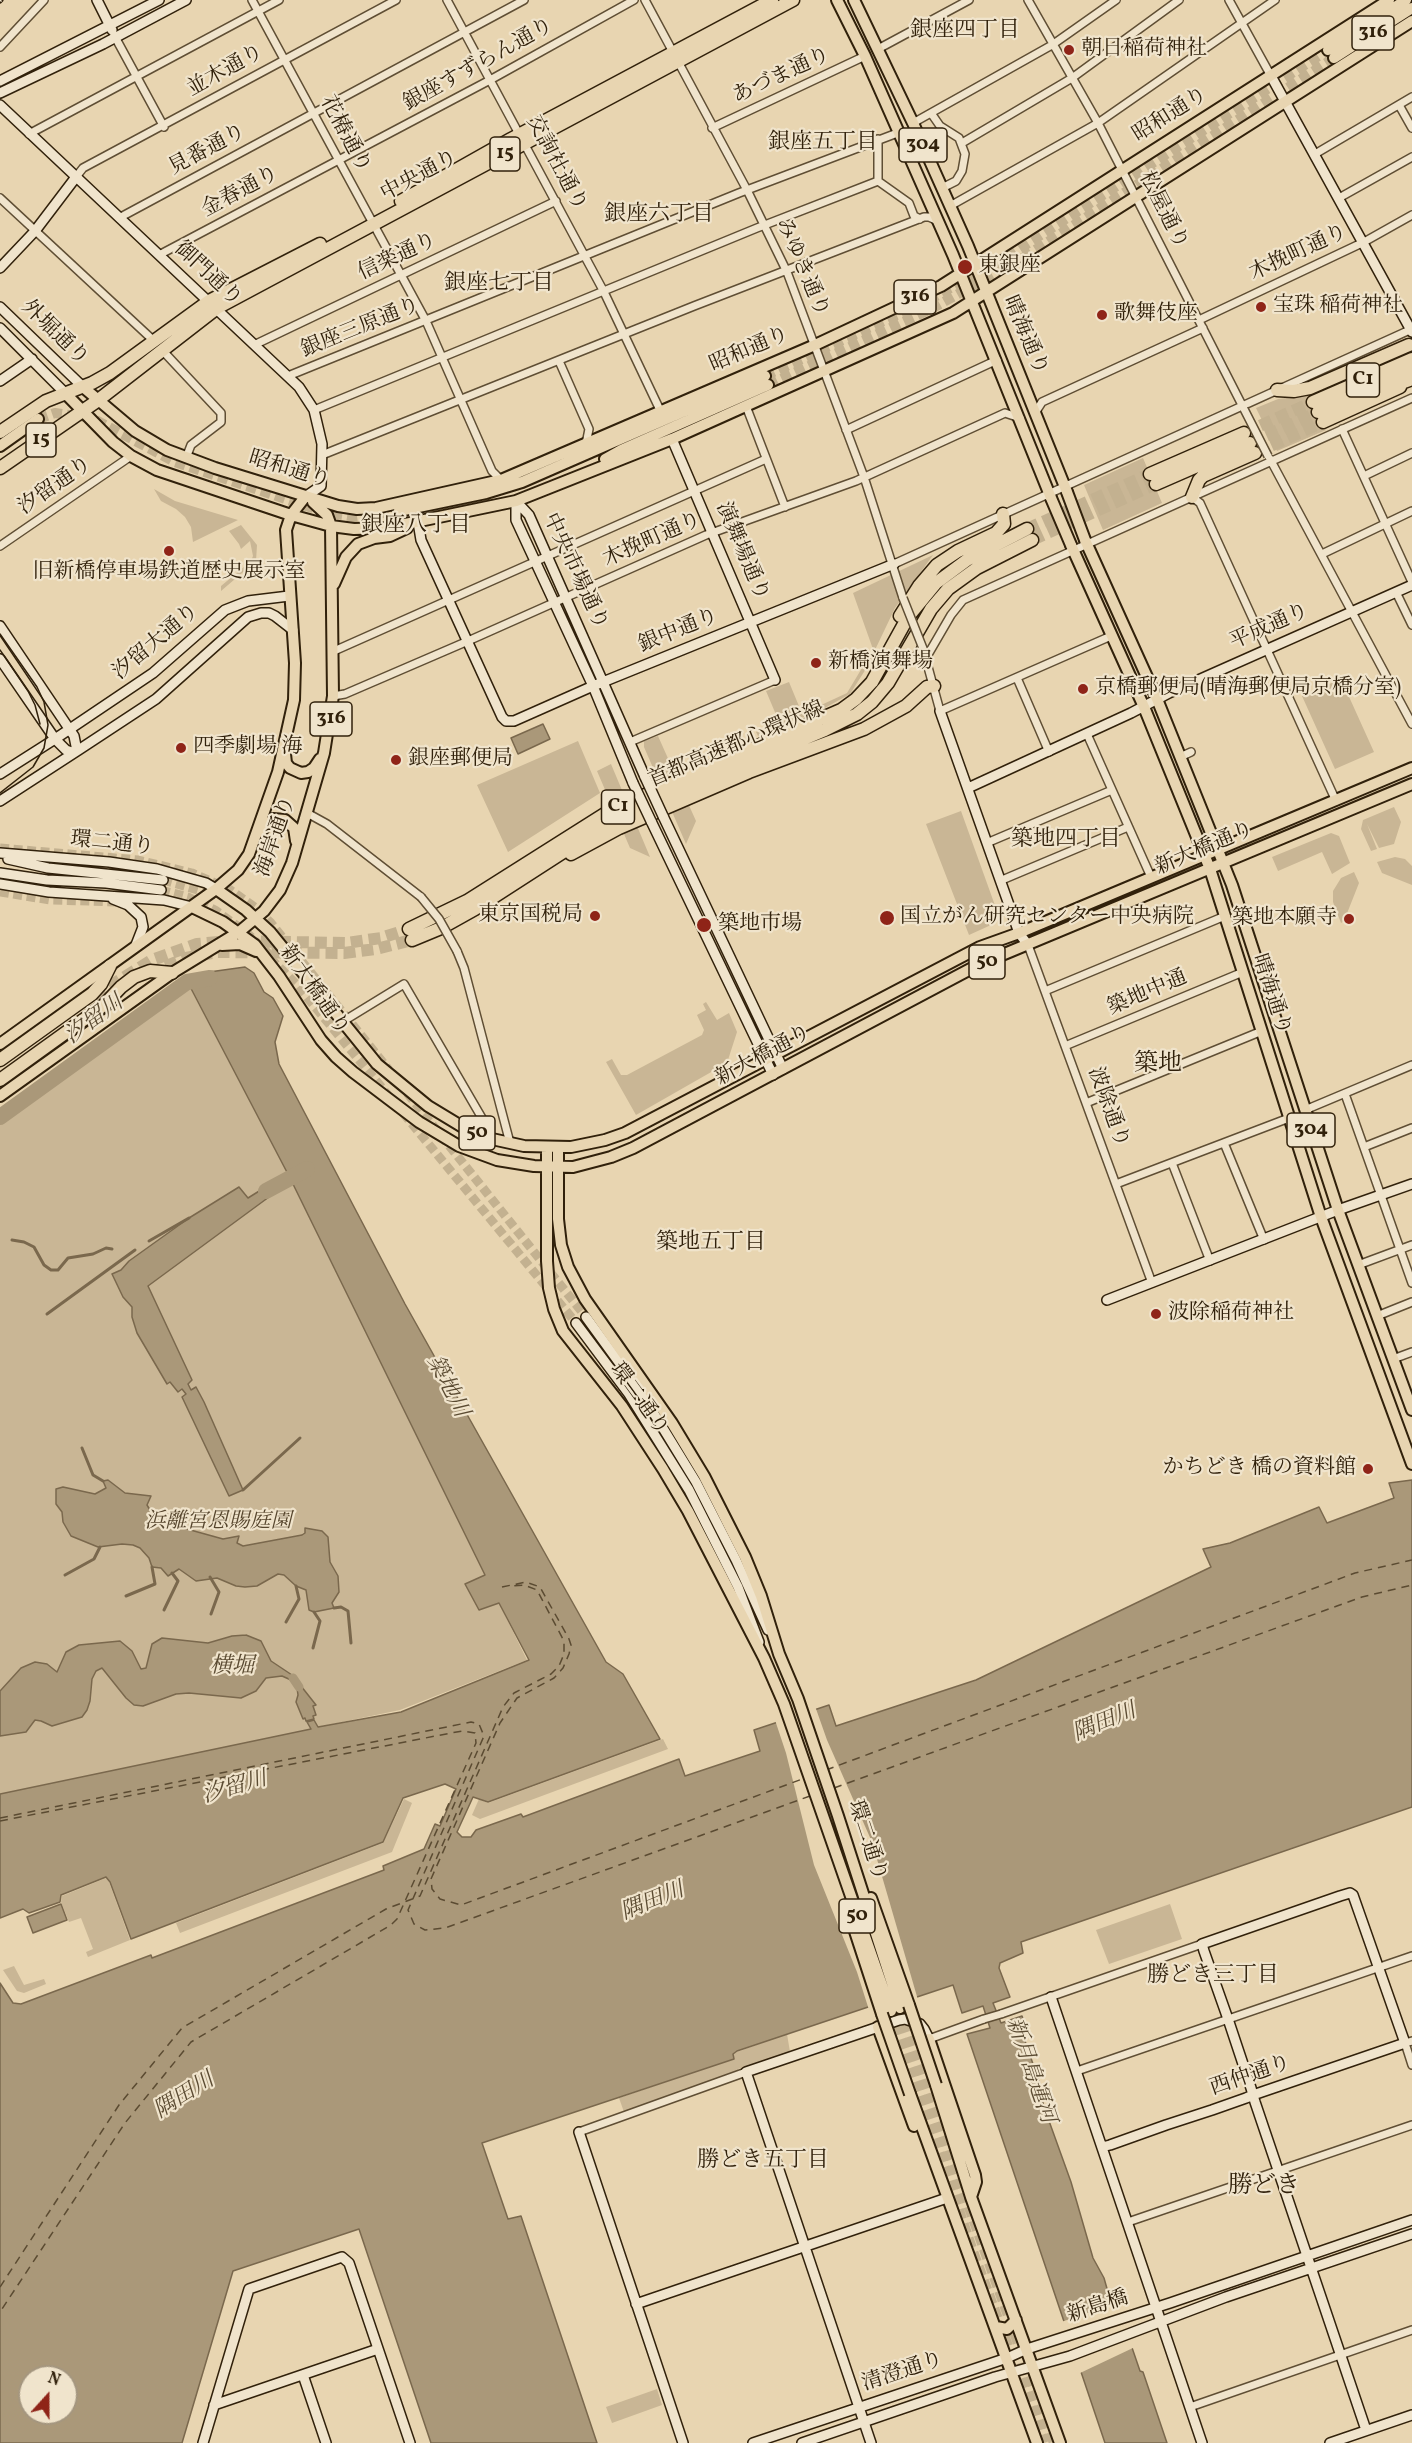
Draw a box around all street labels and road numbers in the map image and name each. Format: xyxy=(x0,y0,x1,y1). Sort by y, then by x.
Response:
street label: 銀座すずらん通り xyxy=(399,14,559,118)
road number: 316 xyxy=(1352,16,1394,50)
street label: 並木通り xyxy=(183,41,269,103)
street label: あづま通り xyxy=(729,43,835,111)
street label: 昭和通り xyxy=(1129,83,1213,149)
street label: 花椿通り xyxy=(313,92,375,178)
street label: 交詢社通り xyxy=(519,112,591,216)
street label: 見番通り xyxy=(165,120,251,182)
road number: 304 xyxy=(899,128,947,162)
road number: 15 xyxy=(490,137,520,171)
street label: 中央通り xyxy=(377,146,463,208)
street label: 金春通り xyxy=(198,162,284,224)
street label: 松屋通り xyxy=(1132,168,1192,254)
street label: みゆき通り xyxy=(769,215,833,321)
street label: 木挽町通り xyxy=(1246,220,1352,288)
street label: 信楽通り xyxy=(355,229,441,287)
street label: 御門通り xyxy=(168,237,246,313)
road number: 316 xyxy=(894,280,936,314)
street label: 晴海通り xyxy=(996,292,1052,380)
street label: 銀座三原通り xyxy=(298,294,424,364)
street label: 外堀通り xyxy=(15,296,93,372)
street label: 昭和通り xyxy=(706,323,794,379)
road number: C1 xyxy=(1346,363,1380,397)
road number: 15 xyxy=(26,423,56,457)
street label: 昭和通り xyxy=(245,447,333,495)
street label: 汐留通り xyxy=(14,453,98,521)
street label: 演舞場通り xyxy=(709,499,773,605)
street label: 木挽町通り xyxy=(600,508,706,574)
street label: 中央市場通り xyxy=(536,510,612,634)
street label: 平成通り xyxy=(1227,599,1313,657)
street label: 汐留大通り xyxy=(109,600,205,686)
street label: 銀中通り xyxy=(635,605,723,659)
street label: 首都高速都心環状線 xyxy=(645,697,829,795)
road number: 316 xyxy=(310,702,352,736)
road number: C1 xyxy=(602,790,634,824)
street label: 海岸通り xyxy=(251,793,303,881)
street label: 新大橋通り xyxy=(1152,818,1258,882)
street label: 環二通り xyxy=(69,828,155,862)
street label: 新大橋通り xyxy=(273,941,353,1041)
road number: 50 xyxy=(969,945,1005,979)
street label: 晴海通り xyxy=(1245,951,1295,1039)
street label: 築地中通 xyxy=(1104,966,1192,1022)
street label: 新大橋通り xyxy=(712,1021,816,1093)
street label: 波除通り xyxy=(1081,1064,1133,1152)
road number: 304 xyxy=(1287,1113,1335,1147)
road number: 50 xyxy=(459,1116,495,1150)
street label: 環二通り xyxy=(603,1359,673,1441)
street label: 環二通り xyxy=(841,1797,891,1885)
road number: 50 xyxy=(839,1899,875,1933)
street label: 西仲通り xyxy=(1207,2051,1295,2103)
street label: 新島橋 xyxy=(1064,2286,1132,2330)
street label: 清澄通り xyxy=(859,2348,947,2398)

